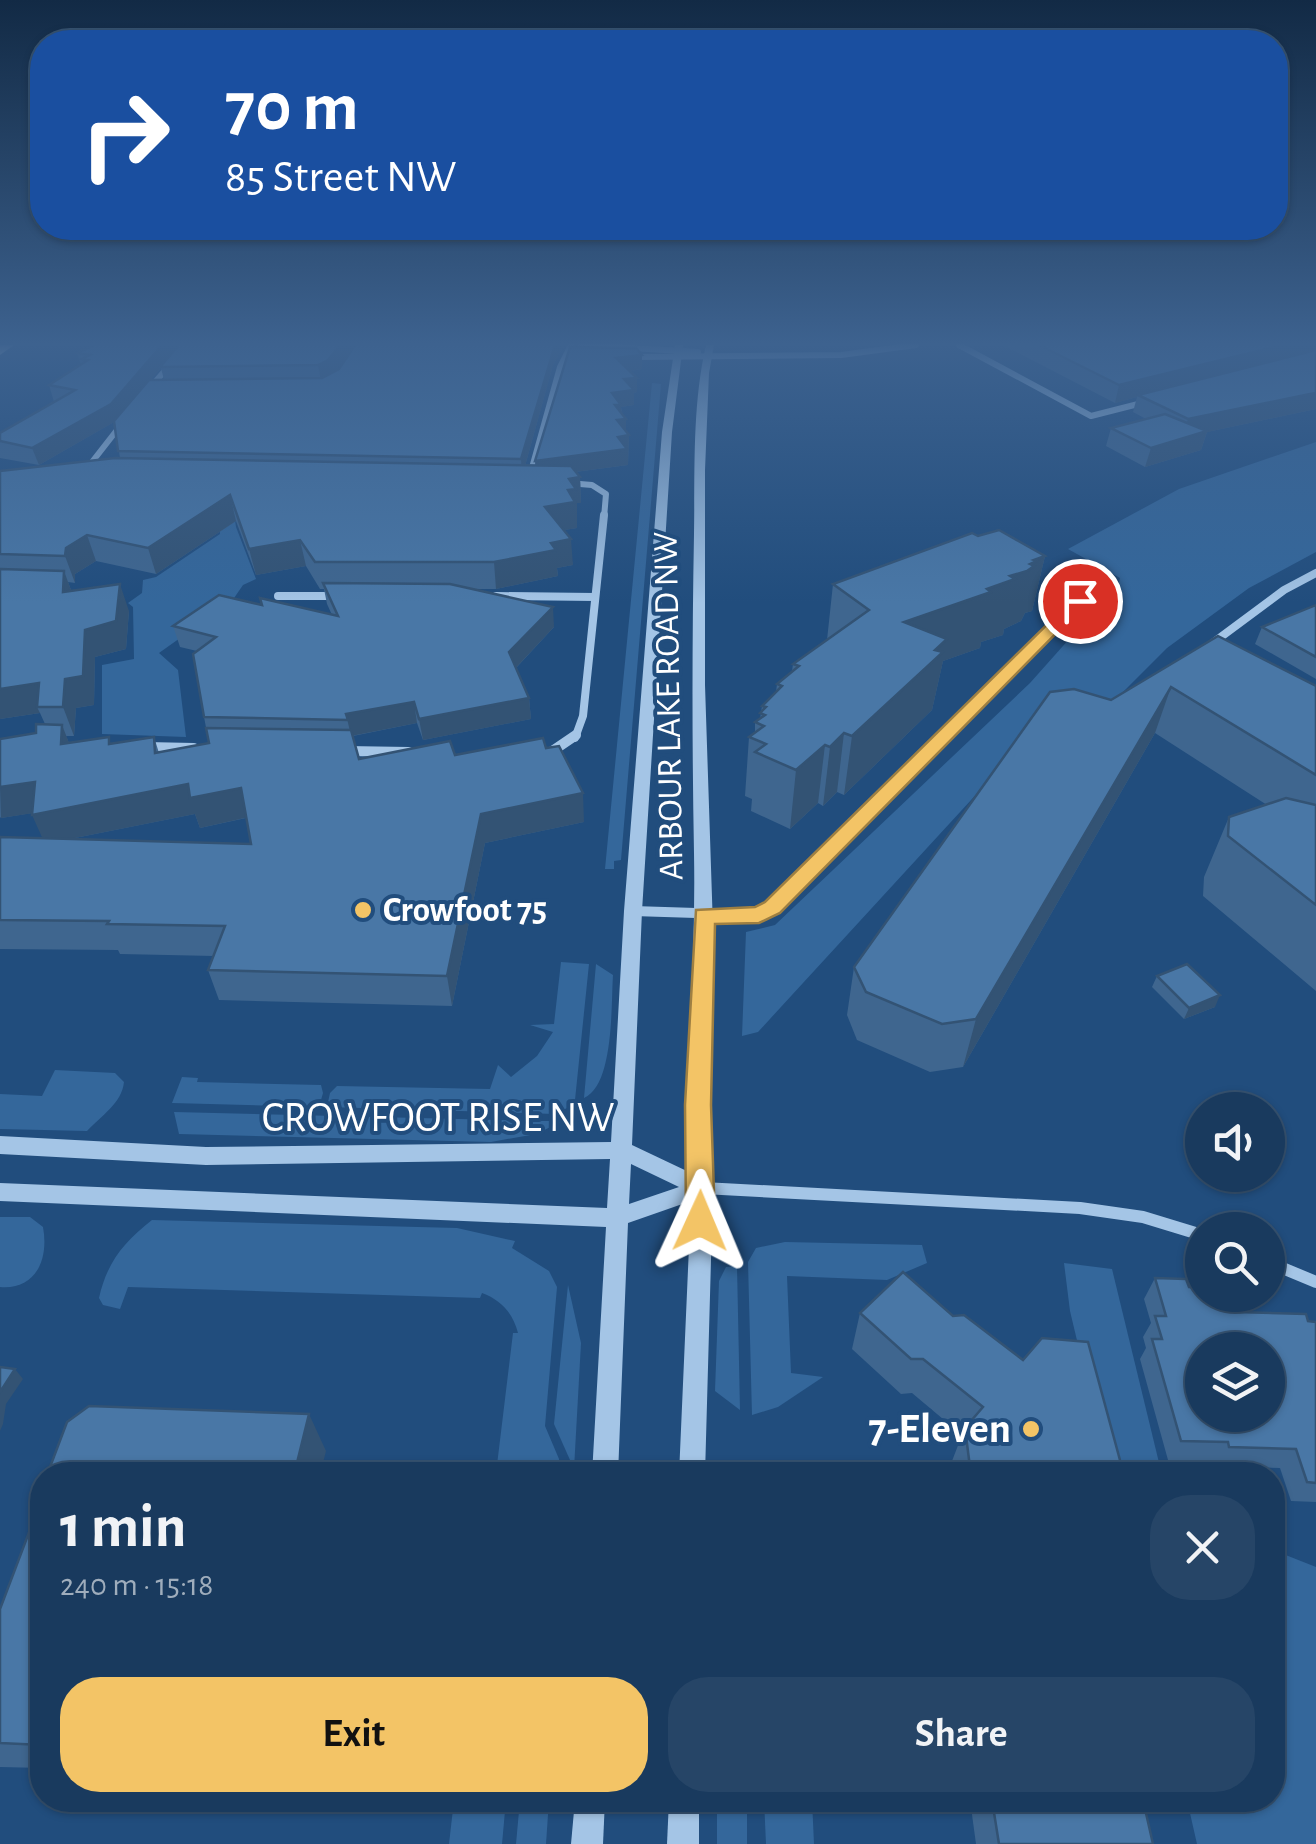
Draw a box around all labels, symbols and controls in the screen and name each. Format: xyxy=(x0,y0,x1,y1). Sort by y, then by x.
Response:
icon: right xyxy=(60,70,190,200)
text: 70 m xyxy=(225,73,359,143)
text: 85 Street NW xyxy=(225,155,456,200)
street label: ARBOUR LAKE ROAD NW xyxy=(648,532,690,880)
pin xyxy=(1038,559,1123,644)
icon: arrive xyxy=(1053,574,1108,629)
place label: Crowfoot 75 xyxy=(383,893,547,928)
marker: Crowfoot 75 xyxy=(352,899,374,921)
map controls xyxy=(1185,1092,1285,1432)
button: sound xyxy=(1185,1092,1285,1192)
street label: CROWFOOT RISE NW xyxy=(262,1097,615,1139)
position arrow xyxy=(648,1169,752,1273)
button: search xyxy=(1185,1212,1285,1312)
button: layers xyxy=(1185,1332,1285,1432)
place label: 7-Eleven xyxy=(868,1408,1011,1450)
marker: 7-Eleven xyxy=(1020,1418,1042,1440)
button: close xyxy=(1150,1495,1255,1600)
text: 1 min xyxy=(60,1498,186,1558)
text: 240 m · 15:18 xyxy=(60,1569,214,1601)
button: Exit xyxy=(60,1677,648,1792)
button: Share xyxy=(668,1677,1255,1792)

